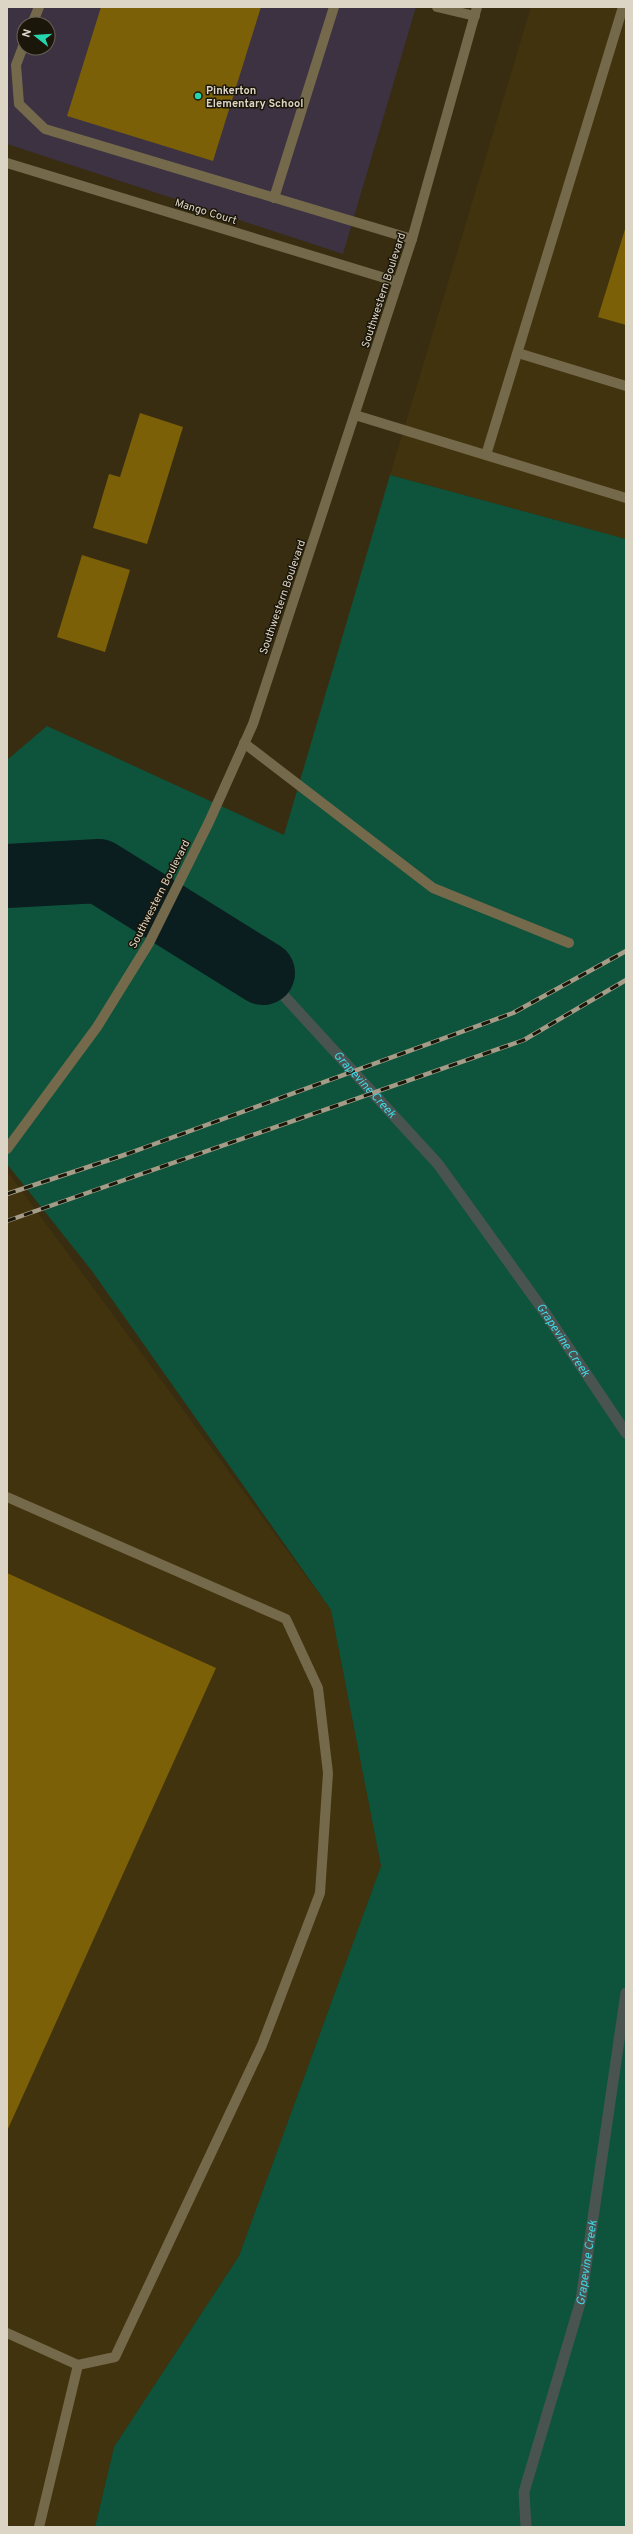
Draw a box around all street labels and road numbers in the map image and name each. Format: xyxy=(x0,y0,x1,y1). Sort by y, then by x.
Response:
street label: Mango Court xyxy=(173,196,238,228)
street label: Southwestern Boulevard xyxy=(359,231,409,350)
street label: Southwestern Boulevard xyxy=(257,538,309,656)
street label: Southwestern Boulevard xyxy=(126,838,193,951)

